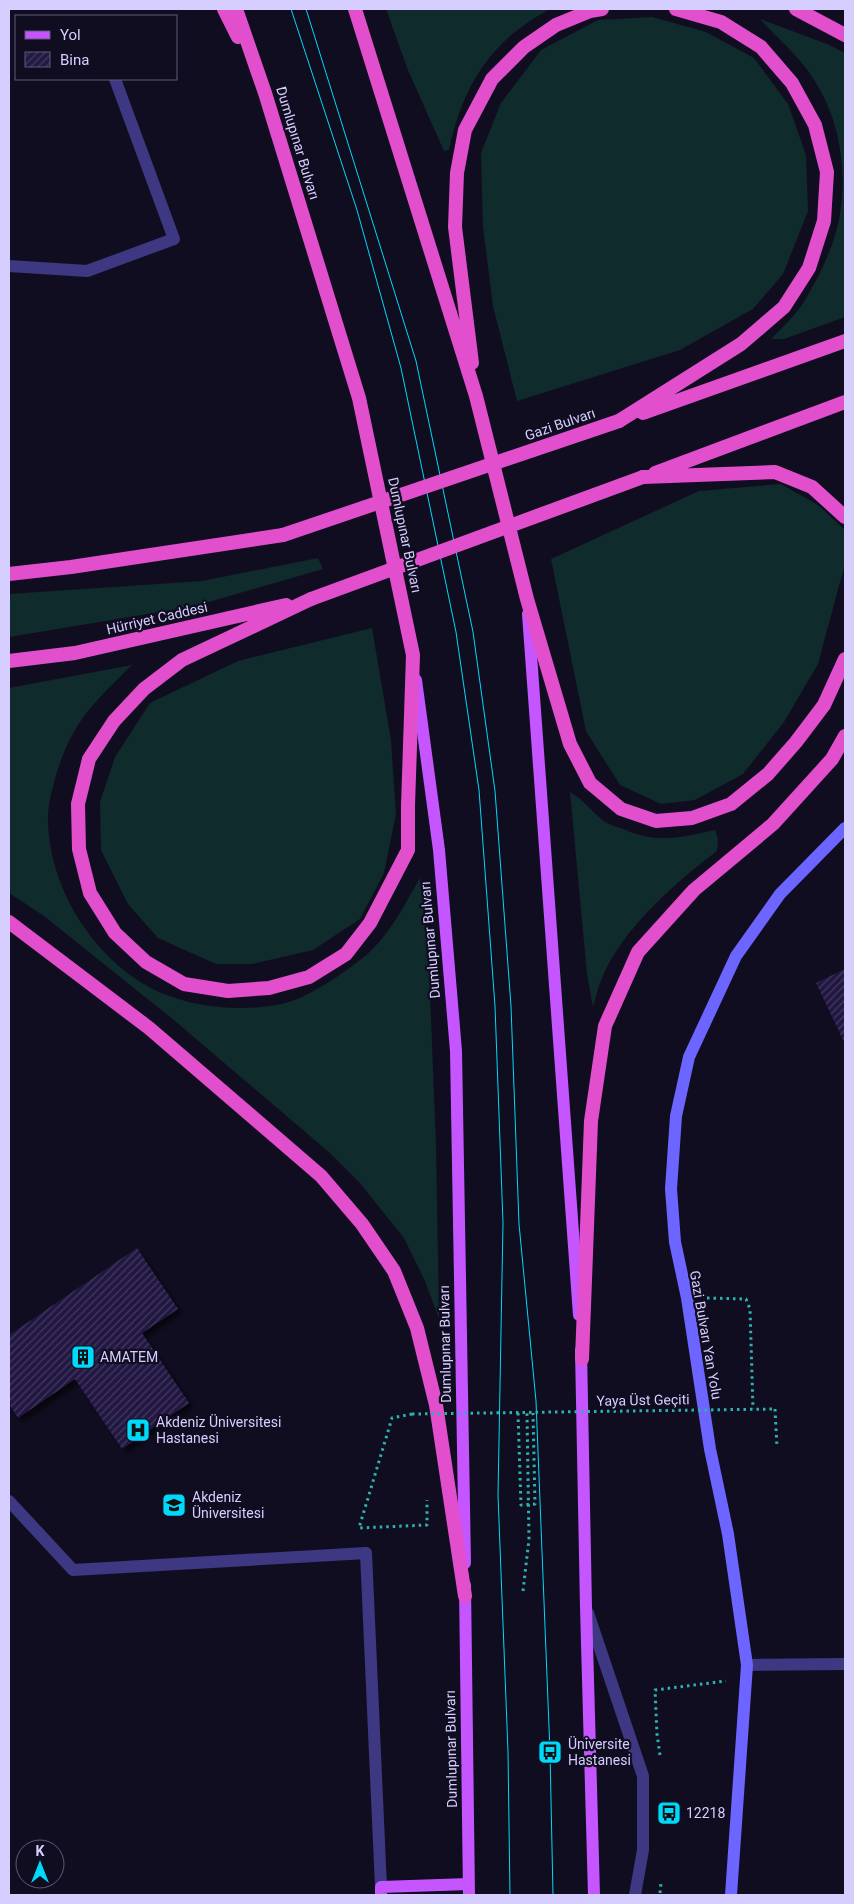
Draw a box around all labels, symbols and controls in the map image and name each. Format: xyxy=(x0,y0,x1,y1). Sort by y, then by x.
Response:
legend xyxy=(15,15,178,80)
text: Yol xyxy=(60,26,81,44)
text: Bina xyxy=(60,51,89,69)
street label: Dumlupınar Bulvarı xyxy=(273,84,323,202)
street label: Gazi Bulvarı xyxy=(523,404,597,444)
street label: Dumlupınar Bulvarı xyxy=(385,476,425,594)
street label: Hürriyet Caddesi xyxy=(105,599,209,637)
street label: Dumlupınar Bulvarı xyxy=(417,881,443,999)
street label: Gazi Bulvarı Yan Yolu xyxy=(687,1269,725,1401)
street label: Dumlupınar Bulvarı xyxy=(436,1285,454,1403)
building icon: AMATEM xyxy=(70,1344,96,1370)
place label: AMATEM xyxy=(100,1349,158,1365)
street label: Yaya Üst Geçiti xyxy=(596,1391,690,1409)
place label: Akdeniz Üniversitesi Hastanesi xyxy=(156,1414,281,1446)
hospital icon: Akdeniz Üniversitesi Hastanesi xyxy=(125,1417,151,1443)
place label: Akdeniz Üniversitesi xyxy=(192,1489,264,1521)
school or university icon: Akdeniz Üniversitesi xyxy=(161,1492,187,1518)
street label: Dumlupınar Bulvarı xyxy=(442,1690,460,1808)
place label: Üniversite Hastanesi xyxy=(568,1736,631,1768)
bus stop icon: Üniversite Hastanesi xyxy=(537,1739,563,1765)
bus stop icon: 12218 xyxy=(656,1800,682,1826)
place label: 12218 xyxy=(686,1805,725,1821)
north arrow xyxy=(15,1839,65,1889)
text: K xyxy=(36,1843,45,1859)

